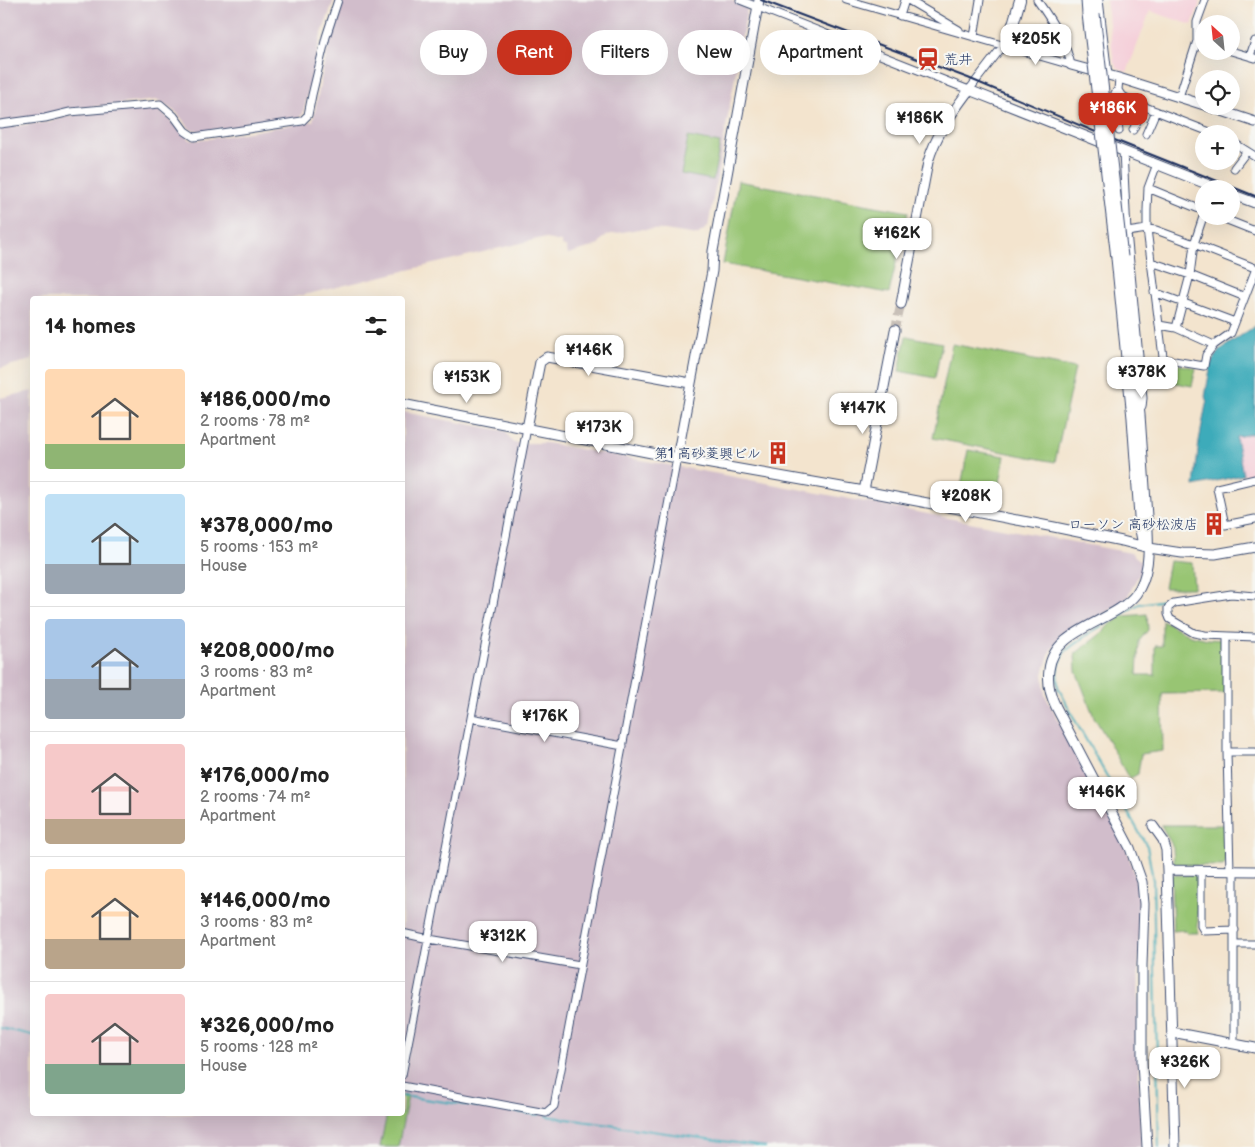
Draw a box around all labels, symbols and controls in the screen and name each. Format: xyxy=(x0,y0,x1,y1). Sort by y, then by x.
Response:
north arrow xyxy=(1195,15,1240,60)
map controls xyxy=(1195,15,1240,225)
pin: ¥205K xyxy=(1001,23,1071,66)
chip: Buy xyxy=(420,30,487,75)
chip: Rent xyxy=(497,30,572,75)
chip: Filters xyxy=(582,30,668,75)
chip: New xyxy=(678,30,750,75)
chip: Apartment xyxy=(760,30,881,75)
text: ¥205K xyxy=(1011,30,1061,49)
station icon: 荒井 xyxy=(915,46,941,72)
place label: 荒井 xyxy=(944,51,972,68)
button: locate xyxy=(1195,70,1240,115)
pin: ¥186K xyxy=(1078,92,1148,135)
text: ¥186K xyxy=(1090,99,1136,118)
pin: ¥186K xyxy=(885,102,955,145)
text: ¥186K xyxy=(897,109,943,128)
button: + xyxy=(1195,125,1240,170)
button: − xyxy=(1195,180,1240,225)
pin: ¥162K xyxy=(862,218,932,260)
text: ¥162K xyxy=(874,224,920,243)
icon: filters xyxy=(362,312,390,340)
text: 14 homes xyxy=(45,314,136,339)
pin: ¥146K xyxy=(554,334,624,377)
text: ¥146K xyxy=(566,341,612,360)
pin: ¥378K xyxy=(1107,356,1177,399)
pin: ¥153K xyxy=(432,362,502,404)
text: ¥378K xyxy=(1118,363,1166,382)
text: ¥153K xyxy=(444,368,490,387)
text: ¥186,000/mo xyxy=(200,387,331,412)
icon: home xyxy=(85,389,145,449)
pin: ¥147K xyxy=(828,392,898,435)
text: ¥147K xyxy=(840,399,886,418)
text: 2 rooms · 78 m² xyxy=(200,412,310,431)
pin: ¥173K xyxy=(564,412,634,454)
text: ¥173K xyxy=(576,418,622,437)
text: Apartment xyxy=(200,431,276,450)
building icon: 第1 高砂菱興ビル xyxy=(765,440,791,466)
place label: 第1 高砂菱興ビル xyxy=(654,445,761,462)
pin: ¥208K xyxy=(931,480,1001,523)
text: ¥208K xyxy=(941,487,991,506)
building icon: ローソン 高砂松波店 xyxy=(1201,511,1227,537)
text: ¥378,000/mo xyxy=(200,513,333,538)
icon: home xyxy=(85,514,145,574)
place label: ローソン 高砂松波店 xyxy=(1068,516,1198,533)
text: 5 rooms · 153 m² xyxy=(200,538,318,557)
text: House xyxy=(200,557,247,576)
text: ¥208,000/mo xyxy=(200,638,334,663)
icon: home xyxy=(85,639,145,699)
text: 3 rooms · 83 m² xyxy=(200,663,313,682)
text: Apartment xyxy=(200,682,276,701)
pin: ¥176K xyxy=(510,700,580,743)
text: ¥176K xyxy=(522,707,568,726)
text: ¥176,000/mo xyxy=(200,763,330,788)
icon: home xyxy=(85,764,145,824)
pin: ¥146K xyxy=(1067,776,1137,819)
text: ¥146K xyxy=(1079,783,1125,802)
text: 2 rooms · 74 m² xyxy=(200,788,311,807)
text: Apartment xyxy=(200,807,276,826)
text: ¥146,000/mo xyxy=(200,888,330,913)
icon: home xyxy=(85,889,145,949)
text: 3 rooms · 83 m² xyxy=(200,913,313,932)
pin: ¥312K xyxy=(468,920,538,963)
text: ¥312K xyxy=(480,927,526,946)
text: Apartment xyxy=(200,932,276,951)
text: ¥326,000/mo xyxy=(200,1013,334,1038)
icon: home xyxy=(85,1014,145,1074)
text: 5 rooms · 128 m² xyxy=(200,1038,318,1057)
pin: ¥326K xyxy=(1150,1046,1220,1089)
text: ¥326K xyxy=(1160,1053,1210,1072)
text: House xyxy=(200,1057,247,1076)

